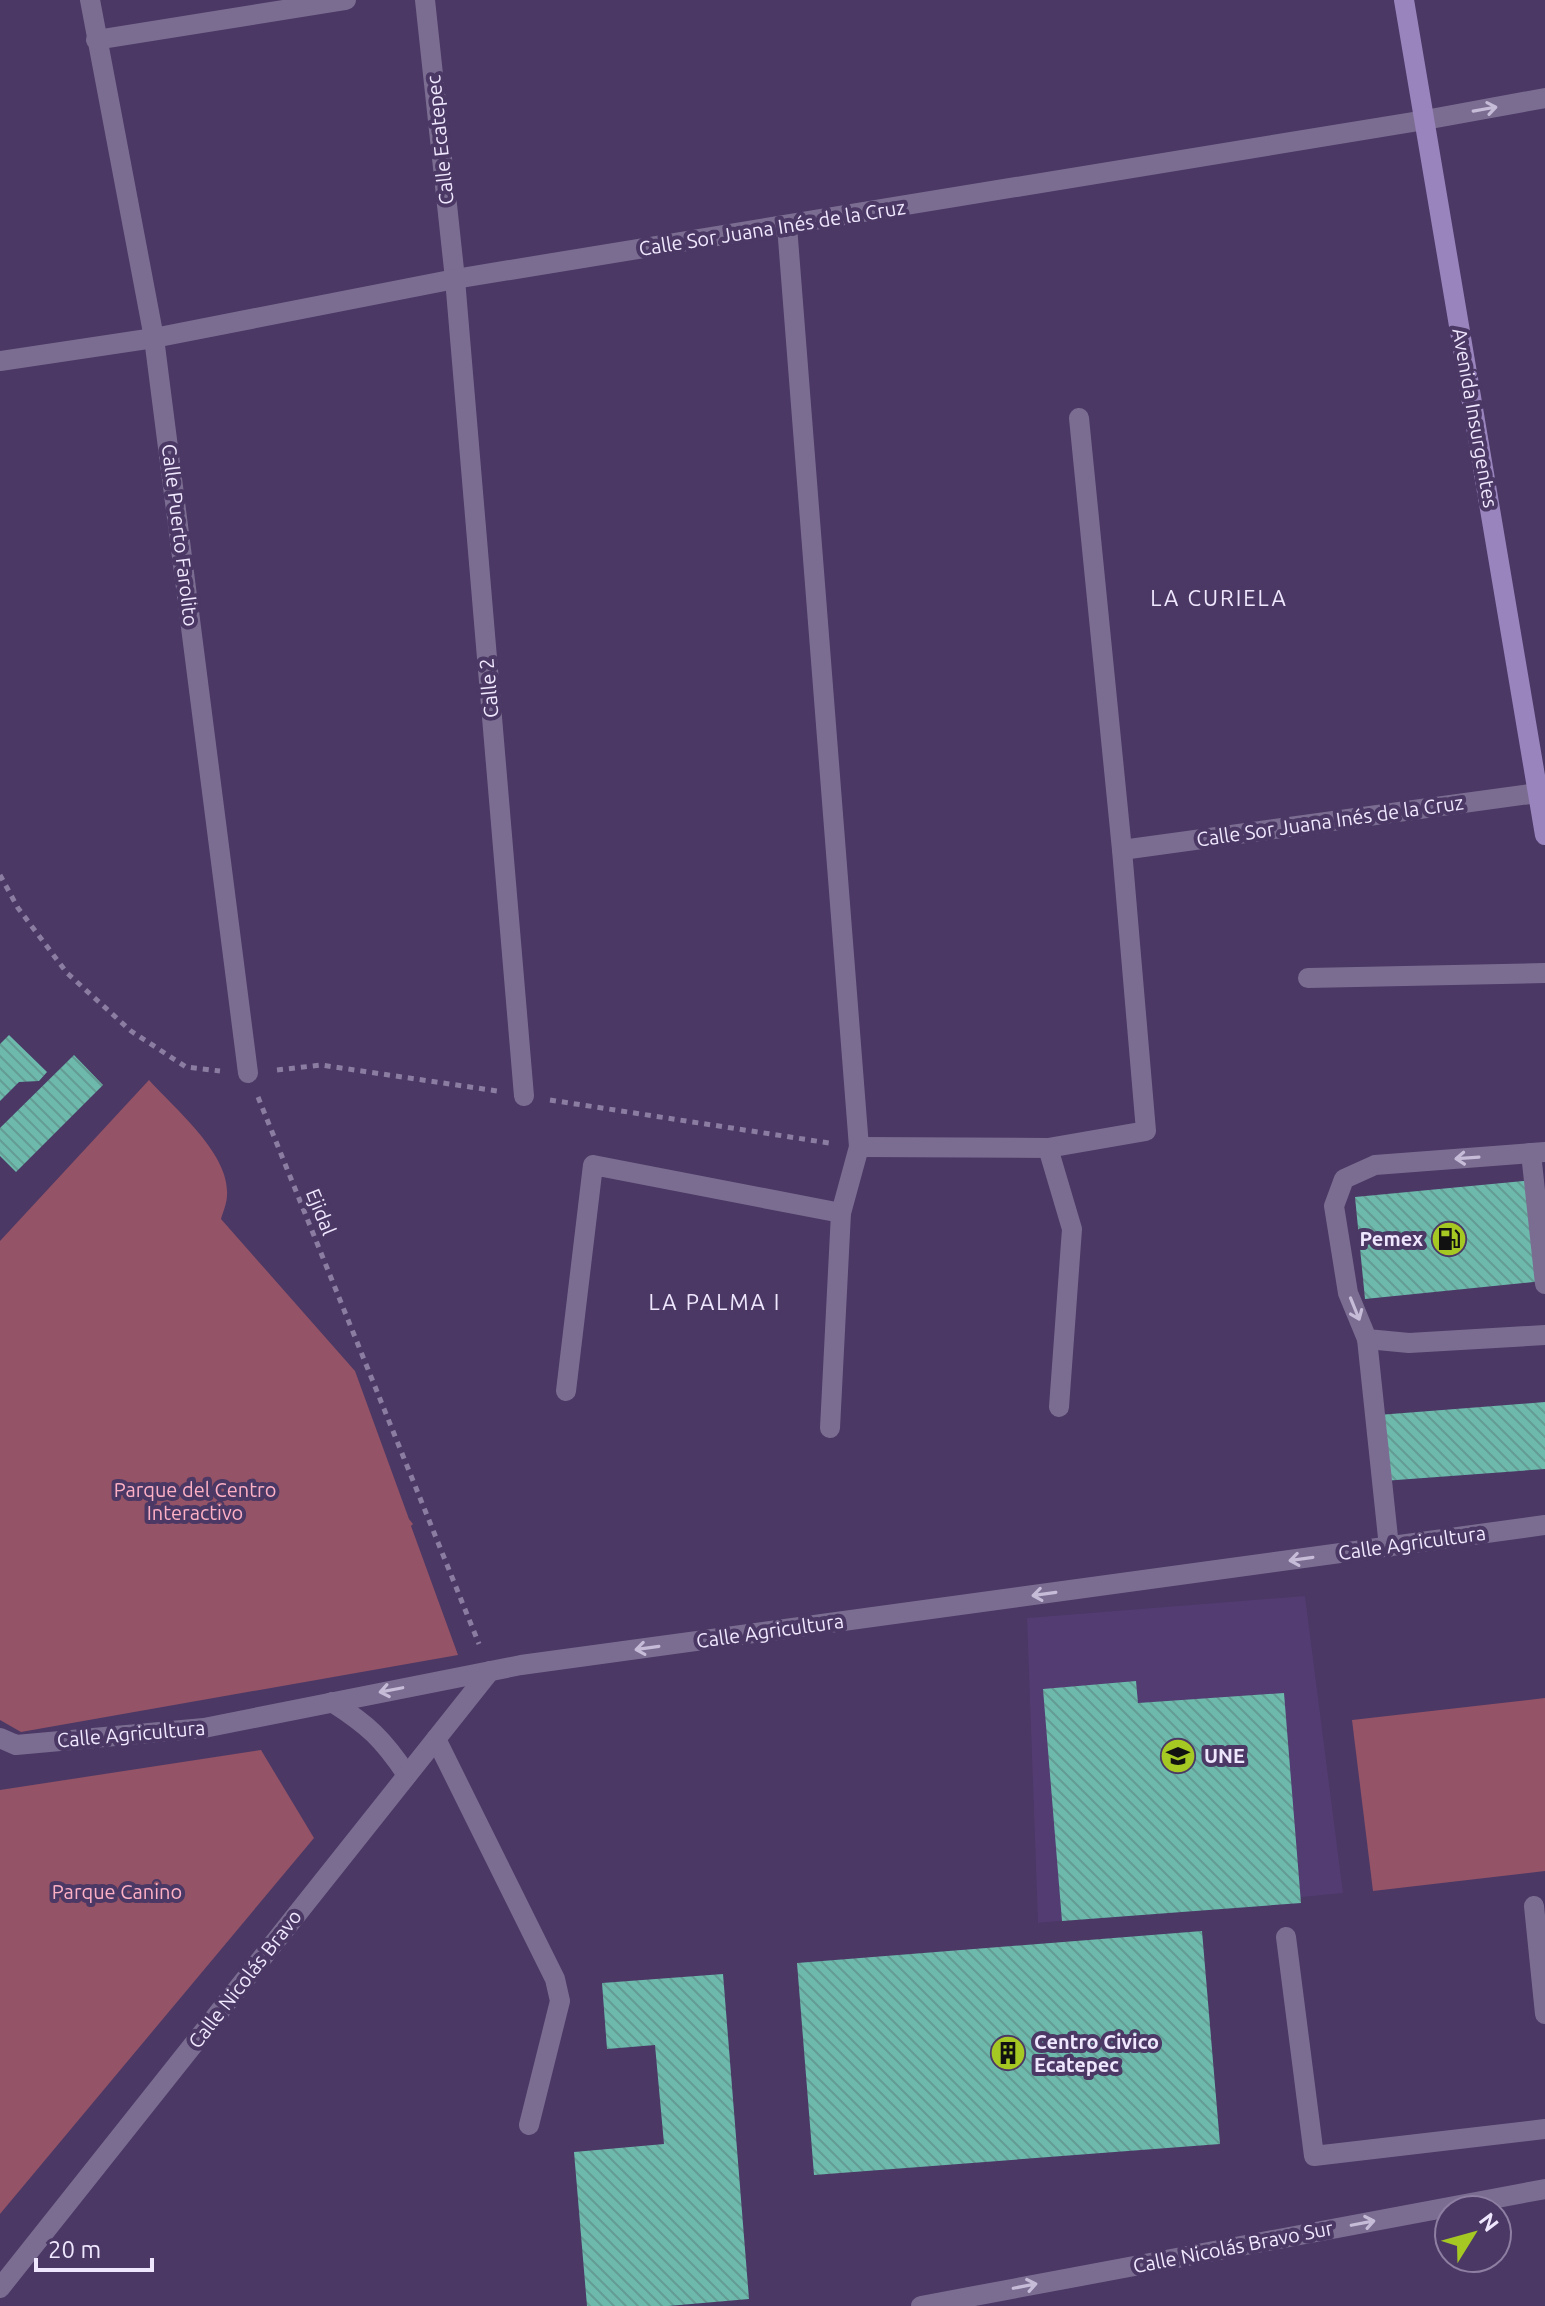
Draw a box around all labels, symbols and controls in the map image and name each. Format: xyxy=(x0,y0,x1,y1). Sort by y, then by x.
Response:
street label: Calle Ecatepec xyxy=(421,74,458,206)
one-way arrow xyxy=(1472,101,1497,116)
street label: Calle Sor Juana Inés de la Cruz xyxy=(637,195,907,260)
street label: Avenida Insurgentes xyxy=(1448,326,1503,510)
street label: Calle Puerto Farolito xyxy=(158,442,203,627)
district label: LA CURIELA xyxy=(1150,585,1288,610)
street label: Calle 2 xyxy=(474,657,503,719)
street label: Calle Sor Juana Inés de la Cruz xyxy=(1195,790,1465,851)
one-way arrow xyxy=(1454,1151,1481,1166)
street label: Ejidal xyxy=(302,1185,341,1238)
fuel station icon: Pemex xyxy=(1430,1220,1468,1258)
place label: Pemex xyxy=(1360,1227,1423,1250)
district label: LA PALMA I xyxy=(649,1289,781,1314)
one-way arrow xyxy=(1348,1296,1363,1321)
park label: Parque del Centro Interactivo xyxy=(114,1478,276,1524)
street label: Calle Agricultura xyxy=(1337,1521,1487,1564)
one-way arrow xyxy=(1288,1551,1315,1566)
one-way arrow xyxy=(1032,1587,1057,1602)
street label: Calle Agricultura xyxy=(695,1609,845,1652)
one-way arrow xyxy=(634,1640,661,1655)
one-way arrow xyxy=(379,1684,404,1699)
street label: Calle Agricultura xyxy=(56,1716,206,1751)
school or university icon: UNE xyxy=(1159,1737,1197,1775)
place label: UNE xyxy=(1204,1744,1245,1767)
park label: Parque Canino xyxy=(52,1880,182,1903)
street label: Calle Nicolás Bravo xyxy=(183,1905,306,2053)
place label: Centro Civico Ecatepec xyxy=(1034,2030,1159,2076)
building icon: Centro Civico Ecatepec xyxy=(989,2034,1027,2072)
north arrow xyxy=(1433,2194,1513,2274)
text: N xyxy=(1474,2208,1504,2236)
one-way arrow xyxy=(1350,2214,1375,2229)
street label: Calle Nicolás Bravo Sur xyxy=(1131,2216,1335,2277)
scale bar xyxy=(36,2222,152,2272)
text: 20 m xyxy=(48,2236,101,2263)
one-way arrow xyxy=(1012,2278,1037,2293)

